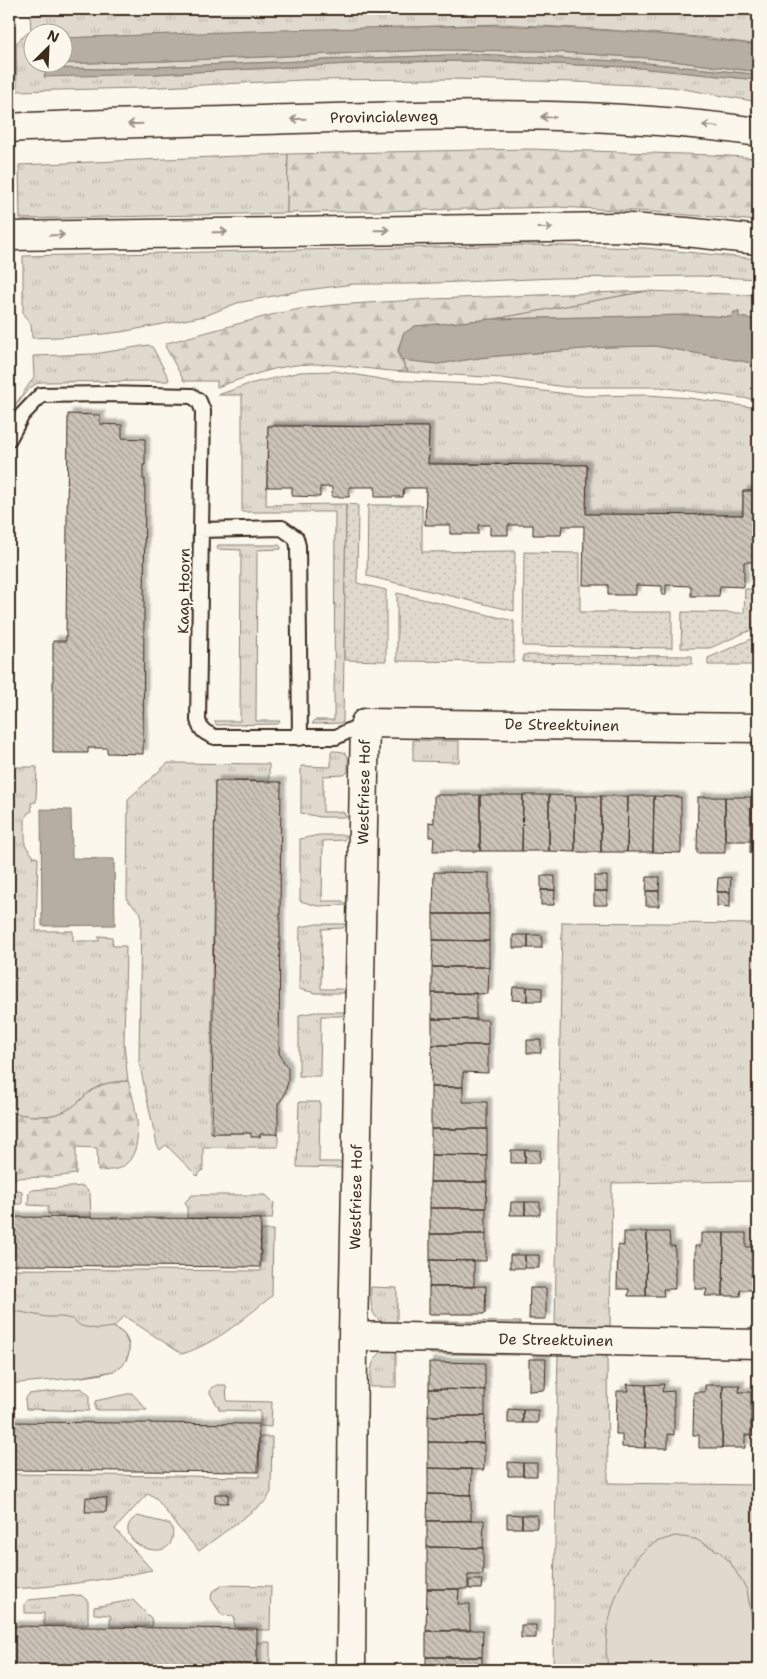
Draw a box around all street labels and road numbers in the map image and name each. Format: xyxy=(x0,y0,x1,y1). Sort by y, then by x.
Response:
street label: Provincialeweg xyxy=(330,106,438,128)
street label: Kaap Hoorn xyxy=(173,548,195,634)
street label: De Streektuinen xyxy=(505,714,619,736)
street label: Westfriese Hof xyxy=(353,738,375,845)
street label: Westfriese Hof xyxy=(345,1143,367,1250)
street label: De Streektuinen xyxy=(499,1329,613,1351)

